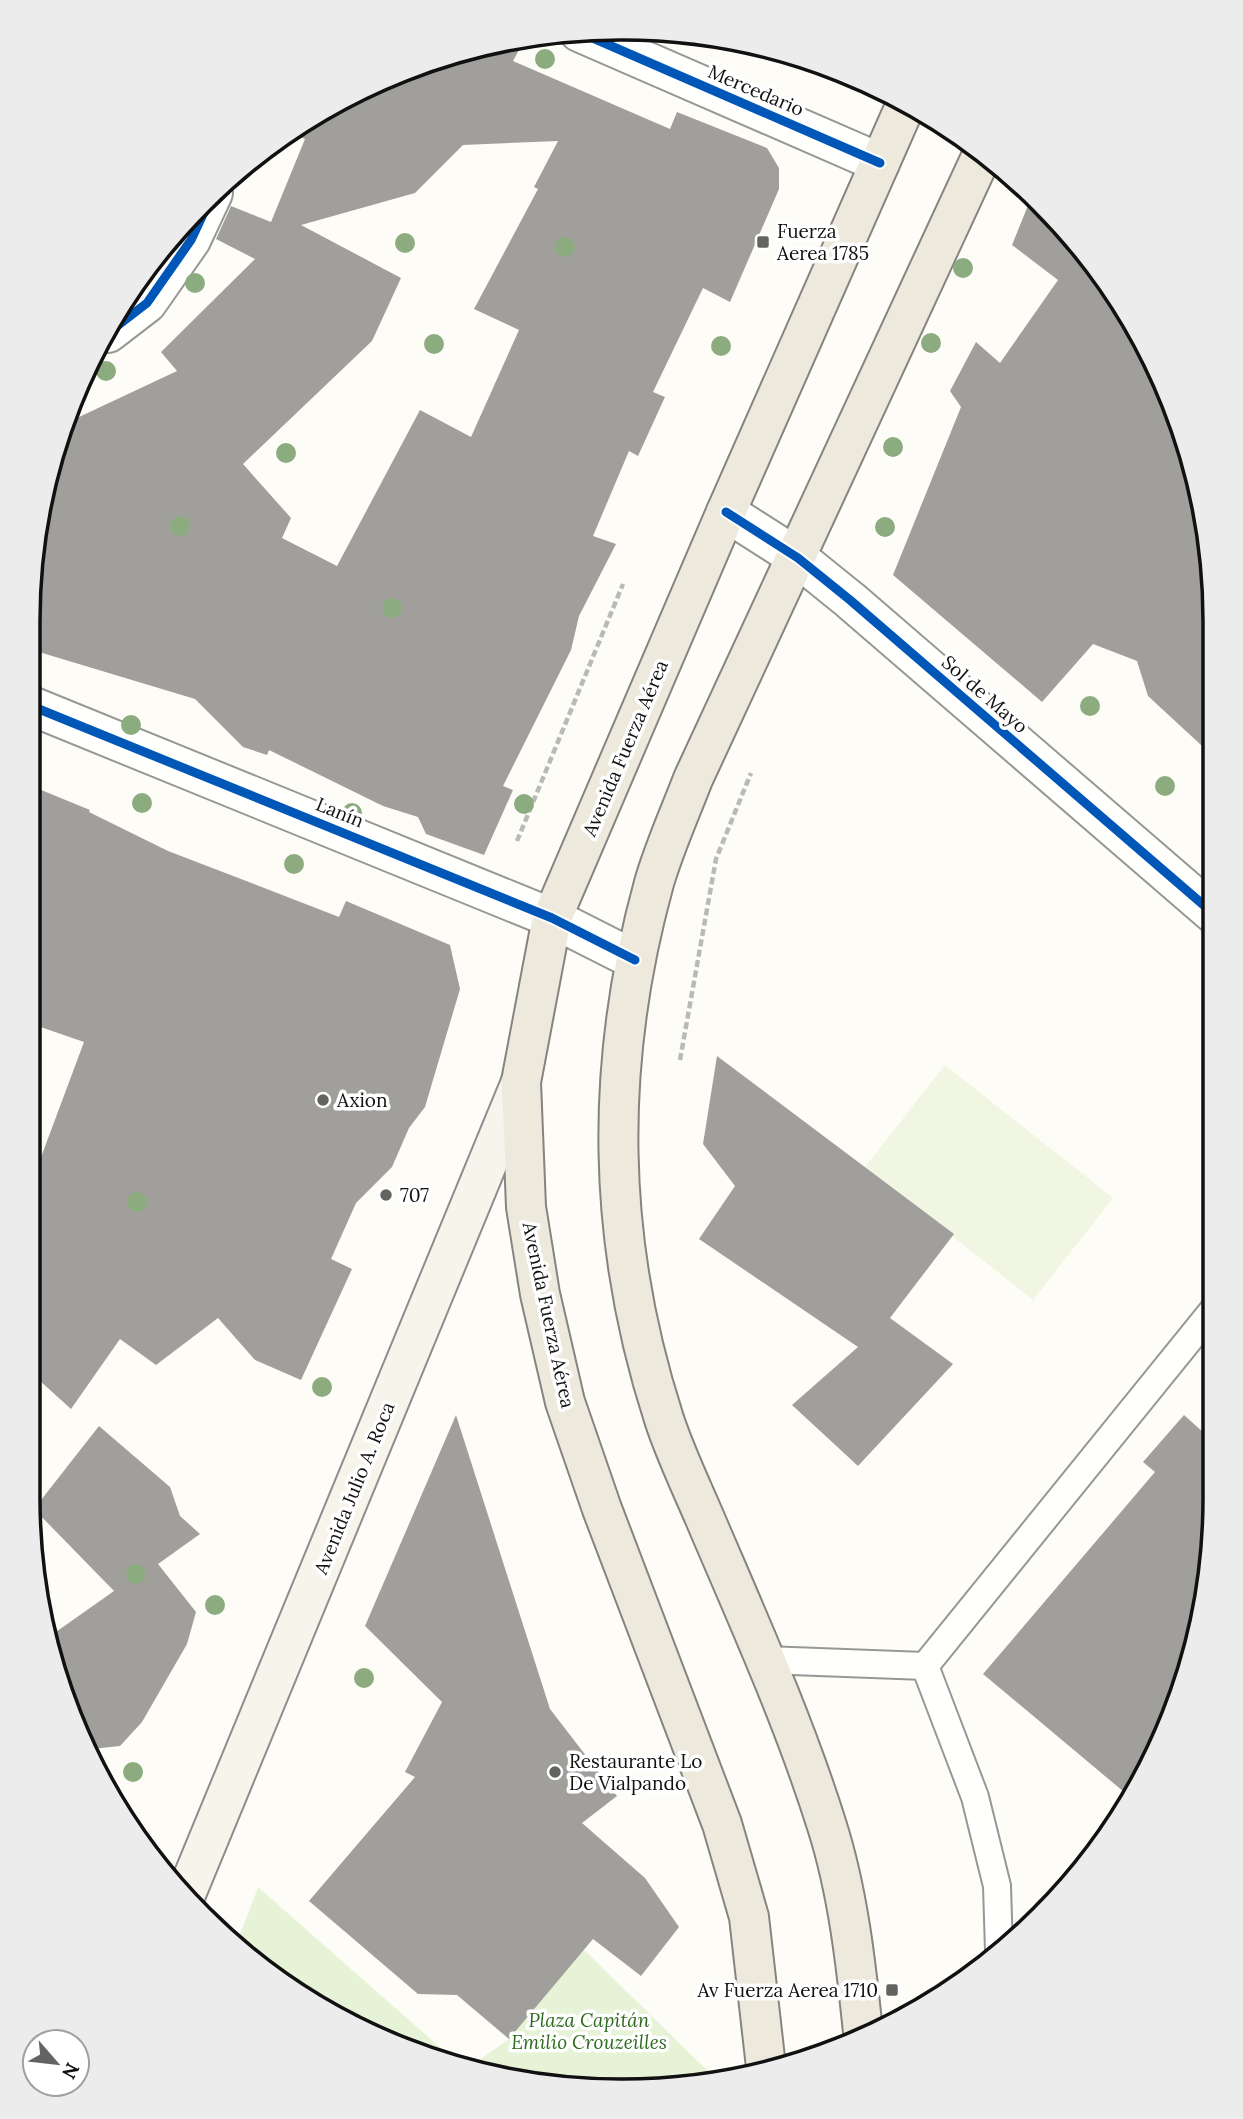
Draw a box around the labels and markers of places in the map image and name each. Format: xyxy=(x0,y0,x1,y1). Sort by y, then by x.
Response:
place label: Fuerza Aerea 1785 xyxy=(776,219,869,265)
marker: Fuerza Aerea 1785 xyxy=(755,234,771,250)
place label: Axion xyxy=(336,1088,387,1112)
marker: Axion xyxy=(315,1092,331,1108)
place label: 707 xyxy=(400,1183,429,1207)
marker: 707 xyxy=(378,1187,394,1203)
place label: Restaurante Lo De Vialpando xyxy=(569,1749,702,1795)
marker: Restaurante Lo De Vialpando xyxy=(547,1764,563,1780)
place label: Av Fuerza Aerea 1710 xyxy=(697,1978,878,2002)
marker: Av Fuerza Aerea 1710 xyxy=(884,1982,900,1998)

